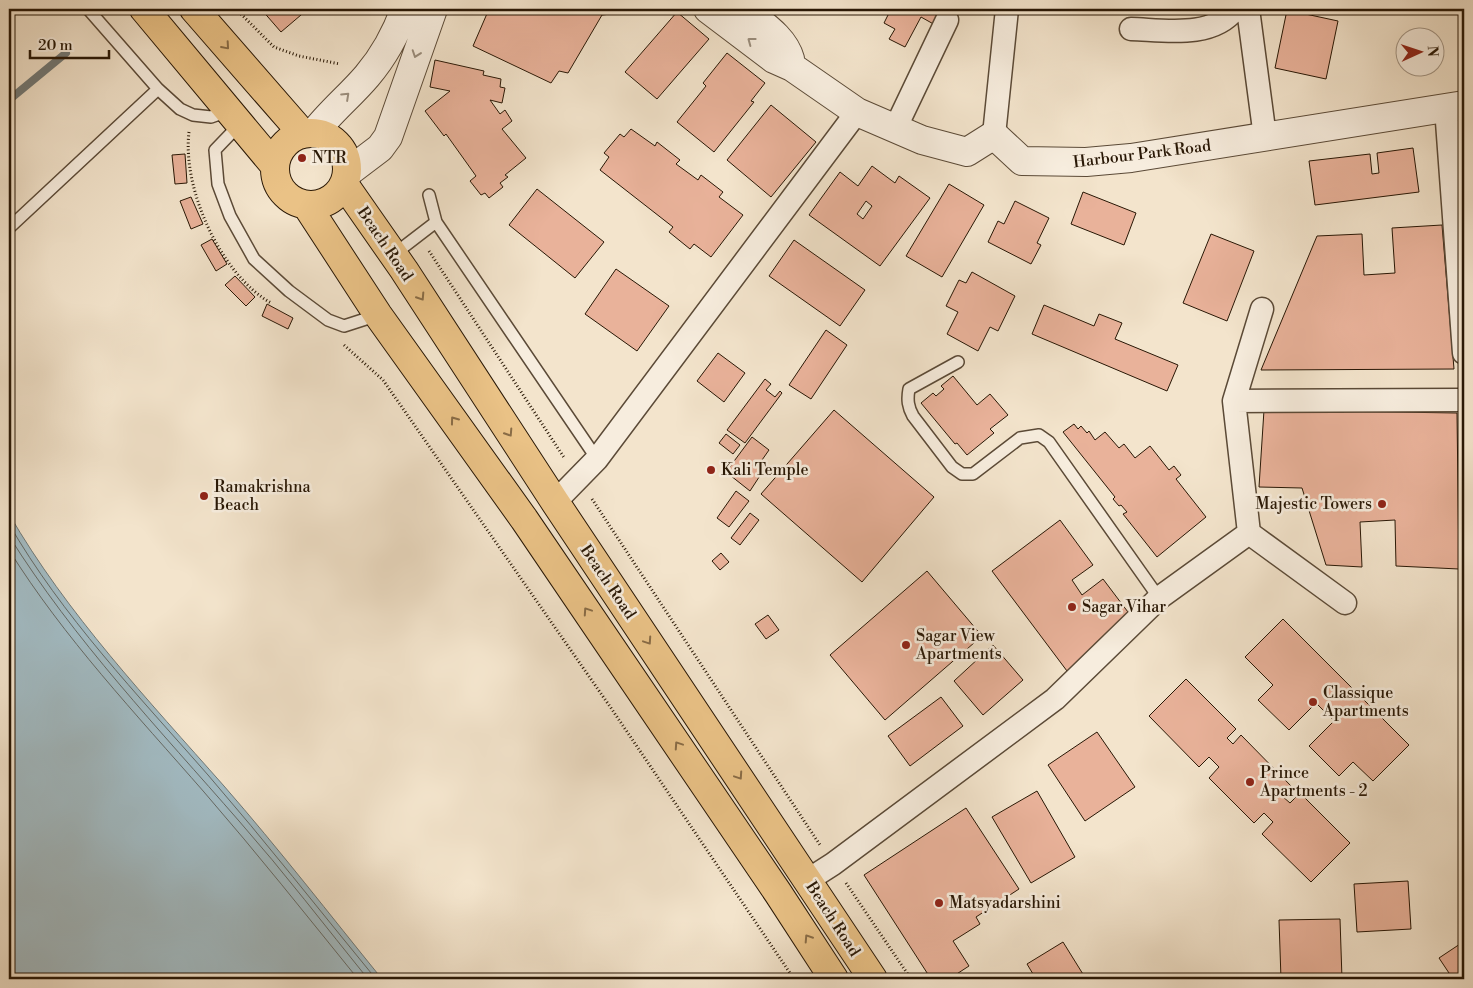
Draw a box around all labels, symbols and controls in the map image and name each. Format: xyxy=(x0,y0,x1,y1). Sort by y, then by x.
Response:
scale bar xyxy=(30,28,109,60)
north arrow xyxy=(1396,28,1446,78)
text: 20 m xyxy=(38,36,73,55)
one-way arrow xyxy=(747,38,757,47)
one-way arrow xyxy=(221,40,230,49)
text: N xyxy=(1423,45,1441,57)
one-way arrow xyxy=(412,50,422,58)
one-way arrow xyxy=(340,93,349,102)
street label: Harbour Park Road xyxy=(1072,136,1212,172)
place label: NTR xyxy=(312,148,347,168)
marker: NTR xyxy=(296,152,308,164)
street label: Beach Road xyxy=(352,202,417,285)
one-way arrow xyxy=(414,291,424,300)
one-way arrow xyxy=(451,417,460,426)
one-way arrow xyxy=(503,427,513,436)
place label: Kali Temple xyxy=(721,460,809,480)
marker: Kali Temple xyxy=(705,464,717,476)
place label: Ramakrishna Beach xyxy=(213,477,312,515)
marker: Ramakrishna Beach xyxy=(198,490,210,502)
place label: Majestic Towers xyxy=(1256,494,1372,514)
marker: Majestic Towers xyxy=(1376,498,1388,510)
street label: Beach Road xyxy=(575,540,640,623)
place label: Sagar Vihar xyxy=(1082,597,1166,617)
marker: Sagar Vihar xyxy=(1066,601,1078,613)
one-way arrow xyxy=(584,607,593,617)
place label: Sagar View Apartments xyxy=(915,626,1002,664)
one-way arrow xyxy=(642,635,651,645)
marker: Sagar View Apartments xyxy=(900,639,912,651)
place label: Classique Apartments xyxy=(1322,683,1409,721)
marker: Classique Apartments xyxy=(1307,696,1319,708)
one-way arrow xyxy=(675,742,684,751)
place label: Prince Apartments - 2 xyxy=(1259,763,1368,801)
one-way arrow xyxy=(732,770,742,779)
marker: Prince Apartments - 2 xyxy=(1244,776,1256,788)
street label: Beach Road xyxy=(801,877,865,960)
place label: Matsyadarshini xyxy=(949,893,1061,913)
marker: Matsyadarshini xyxy=(933,897,945,909)
one-way arrow xyxy=(805,935,814,944)

